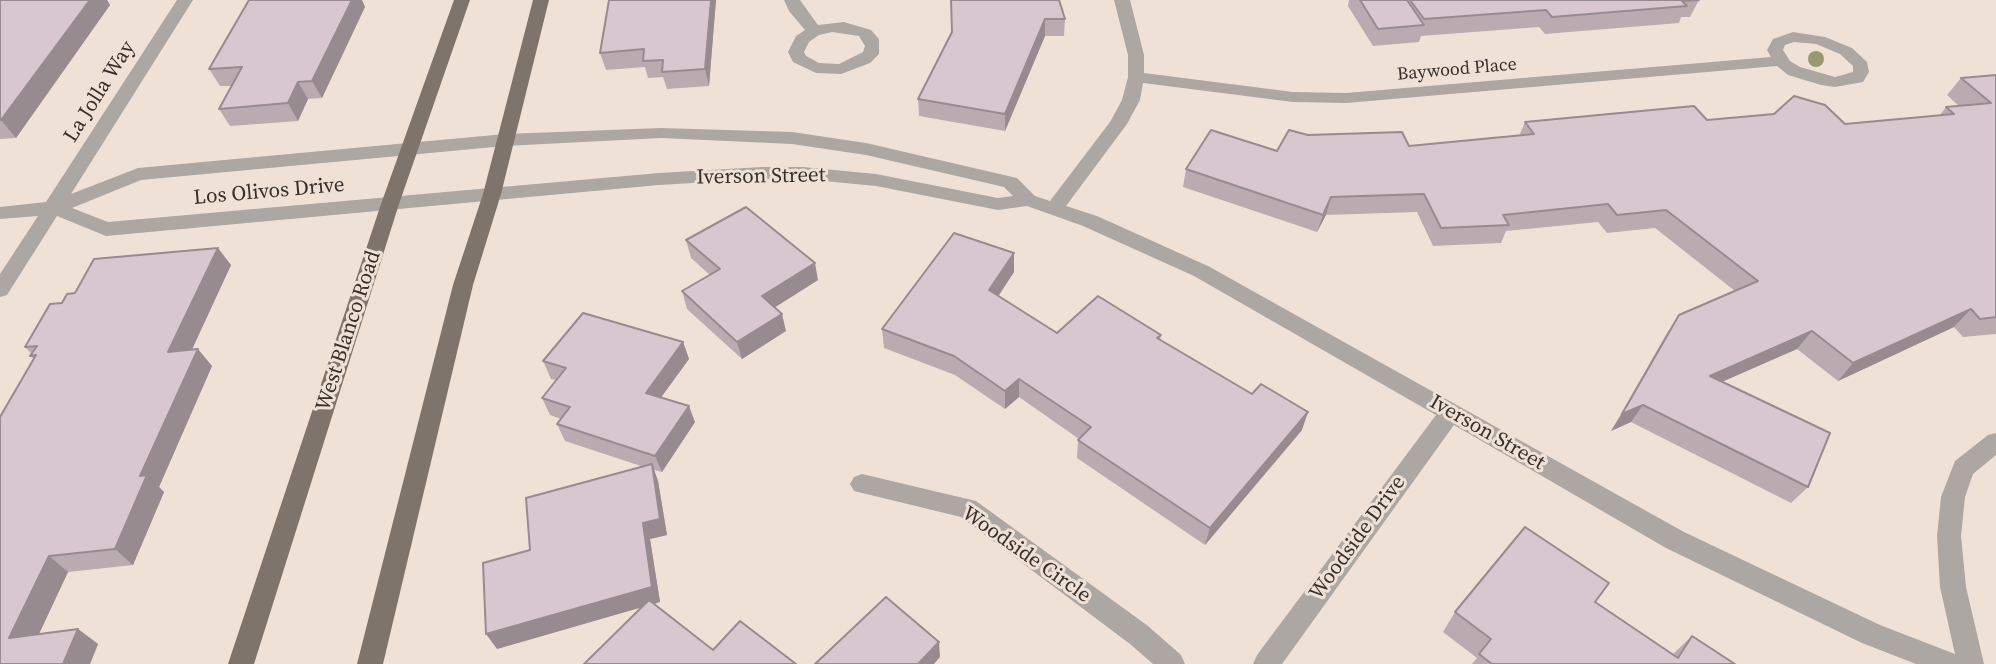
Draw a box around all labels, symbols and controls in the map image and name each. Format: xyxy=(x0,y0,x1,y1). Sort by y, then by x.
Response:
street label: La Jolla Way xyxy=(59,37,141,147)
street label: Baywood Place xyxy=(1396,54,1518,86)
street label: Iverson Street xyxy=(696,163,826,191)
street label: Los Olivos Drive xyxy=(192,173,346,211)
street label: West Blanco Road xyxy=(311,248,387,414)
street label: Iverson Street xyxy=(1425,390,1549,476)
street label: Woodside Drive xyxy=(1305,471,1411,605)
street label: Woodside Circle xyxy=(957,501,1095,609)

